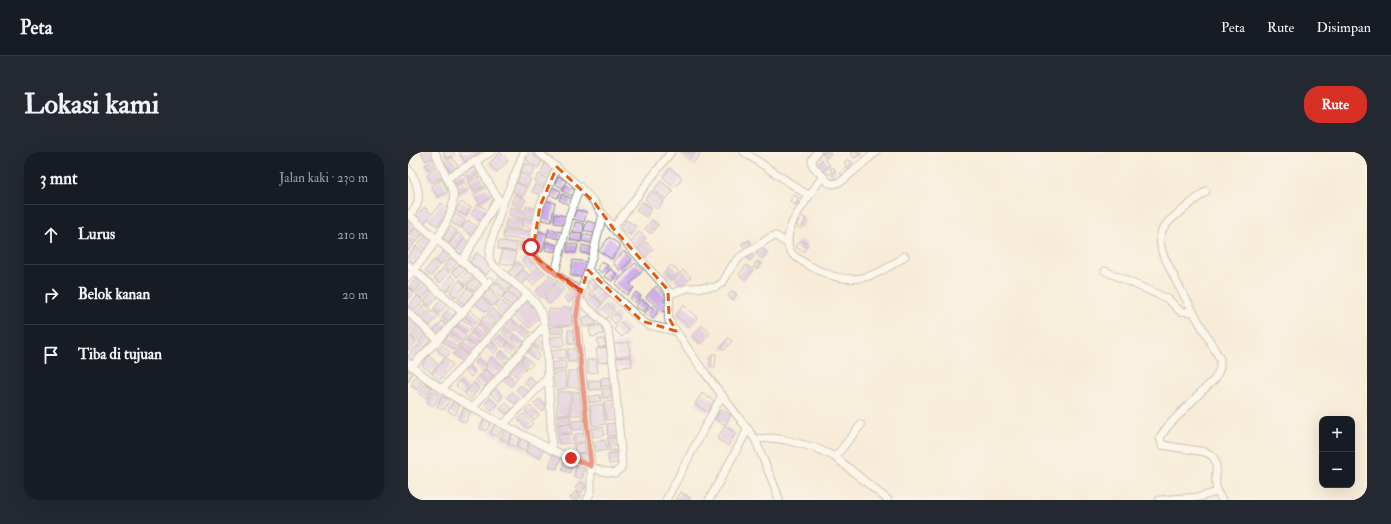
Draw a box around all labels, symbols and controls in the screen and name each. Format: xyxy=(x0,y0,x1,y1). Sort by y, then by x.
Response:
text: Peta xyxy=(20,16,53,40)
text: Peta xyxy=(1221,19,1245,36)
text: Rute xyxy=(1267,19,1294,36)
text: Disimpan xyxy=(1316,19,1371,36)
button: Rute xyxy=(1304,86,1367,123)
text: Lokasi kami xyxy=(24,87,159,122)
text: 3 mnt xyxy=(40,168,77,189)
text: Jalan kaki · 230 m xyxy=(279,170,368,186)
icon: ahead xyxy=(40,224,62,246)
text: Lurus xyxy=(78,225,115,244)
text: 210 m xyxy=(337,227,368,243)
route start xyxy=(522,238,540,256)
icon: right xyxy=(40,284,62,306)
text: Belok kanan xyxy=(78,285,150,304)
text: 20 m xyxy=(342,287,368,303)
icon: arrive xyxy=(40,344,62,366)
text: Tiba di tujuan xyxy=(78,345,162,364)
map controls xyxy=(1319,416,1355,488)
button: + xyxy=(1319,416,1355,452)
route end xyxy=(562,449,580,467)
button: − xyxy=(1319,452,1355,488)

